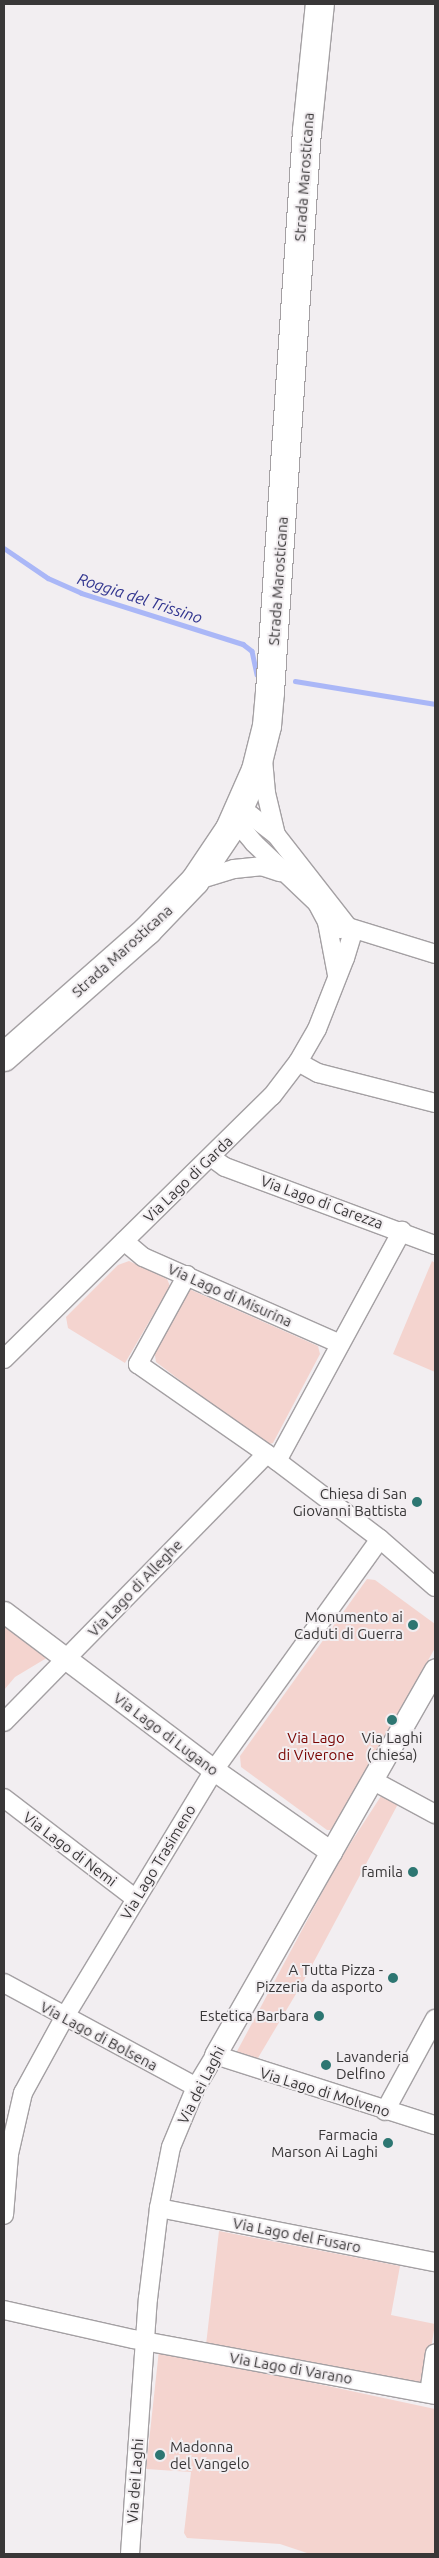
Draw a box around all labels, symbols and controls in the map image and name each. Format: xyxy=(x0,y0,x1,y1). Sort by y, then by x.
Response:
street label: Strada Marosticana xyxy=(291,112,317,242)
street label: Strada Marosticana xyxy=(265,516,291,646)
water label: Roggia del Trissino xyxy=(75,569,205,627)
street label: Strada Marosticana xyxy=(68,901,176,1001)
street label: Via Lago di Garda xyxy=(140,1132,236,1226)
street label: Via Lago di Carezza xyxy=(258,1171,386,1233)
street label: Via Lago di Misurina xyxy=(165,1259,295,1331)
place label: Chiesa di San Giovanni Battista xyxy=(293,1484,407,1519)
marker: Chiesa di San Giovanni Battista xyxy=(411,1496,423,1508)
street label: Via Lago di Alleghe xyxy=(84,1536,186,1640)
place label: Monumento ai Caduti di Guerra xyxy=(294,1607,403,1642)
marker: Monumento ai Caduti di Guerra xyxy=(407,1619,419,1631)
street label: Via Lago di Lugano xyxy=(110,1689,222,1779)
marker: Via Laghi (chiesa) xyxy=(386,1714,398,1726)
park label: Via Lago di Viverone xyxy=(278,1728,354,1763)
place label: Via Laghi (chiesa) xyxy=(362,1728,422,1763)
street label: Via Lago Trasimeno xyxy=(117,1801,199,1923)
street label: Via Lago di Nemi xyxy=(20,1808,120,1890)
place label: famila xyxy=(361,1863,403,1881)
marker: famila xyxy=(407,1866,419,1878)
place label: A Tutta Pizza - Pizzeria da asporto xyxy=(256,1960,383,1995)
marker: A Tutta Pizza - Pizzeria da asporto xyxy=(387,1972,399,1984)
street label: Via Lago di Bolsena xyxy=(37,1998,161,2074)
place label: Estetica Barbara xyxy=(200,2007,309,2025)
marker: Estetica Barbara xyxy=(313,2010,325,2022)
street label: Via dei Laghi xyxy=(174,2043,228,2127)
place label: Lavanderia Delfino xyxy=(336,2047,409,2082)
marker: Lavanderia Delfino xyxy=(320,2059,332,2071)
street label: Via Lago di Molveno xyxy=(258,2064,392,2120)
place label: Farmacia Marson Ai Laghi xyxy=(271,2125,378,2160)
marker: Farmacia Marson Ai Laghi xyxy=(382,2137,394,2149)
street label: Via Lago del Fusaro xyxy=(231,2214,363,2256)
street label: Via Lago di Varano xyxy=(228,2348,354,2388)
place label: Madonna del Vangelo xyxy=(170,2437,250,2472)
street label: Via dei Laghi xyxy=(123,2438,147,2524)
marker: Madonna del Vangelo xyxy=(154,2449,166,2461)

